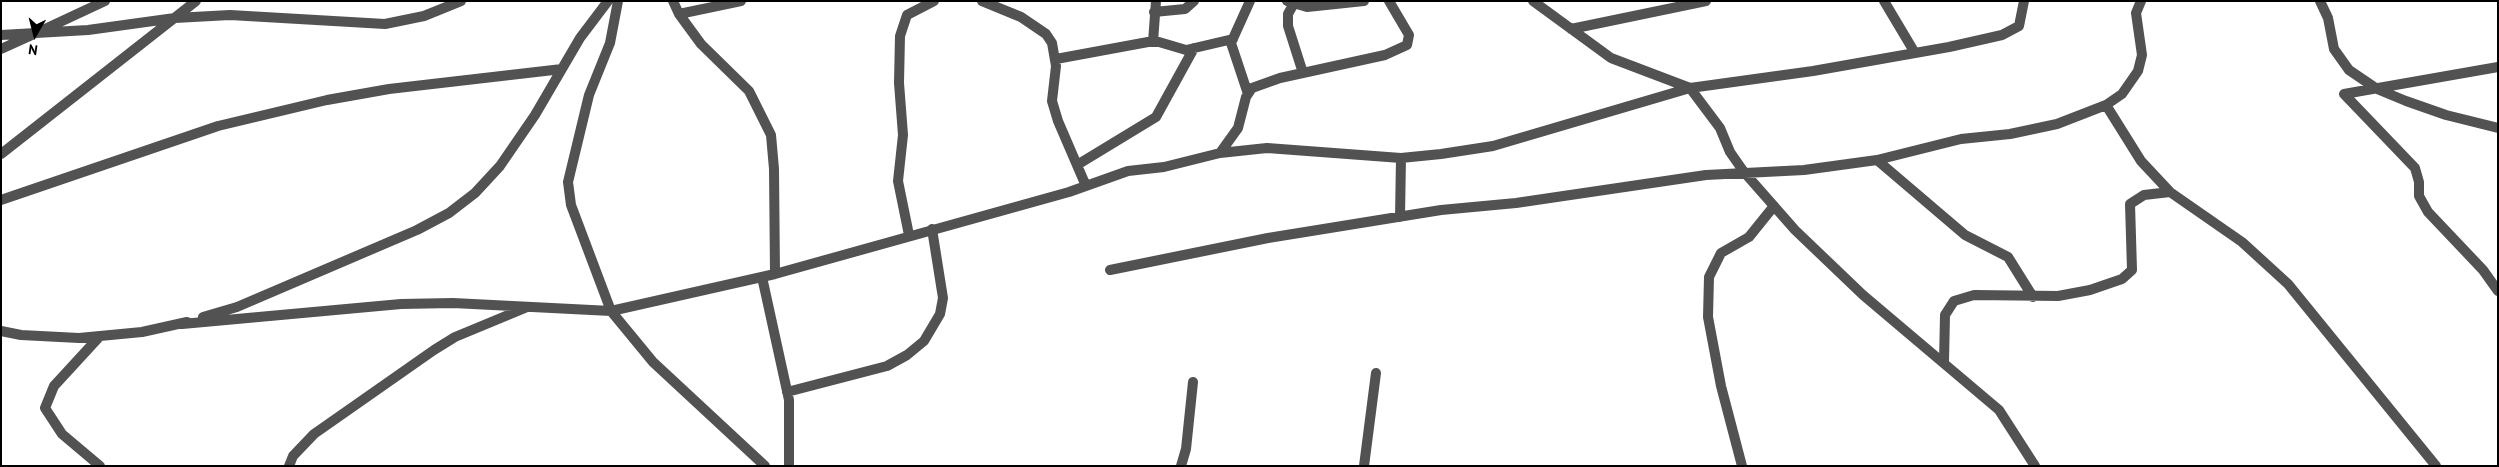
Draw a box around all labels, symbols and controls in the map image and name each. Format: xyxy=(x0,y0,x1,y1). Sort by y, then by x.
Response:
north arrow xyxy=(10,10,60,60)
text: N xyxy=(27,40,39,59)

